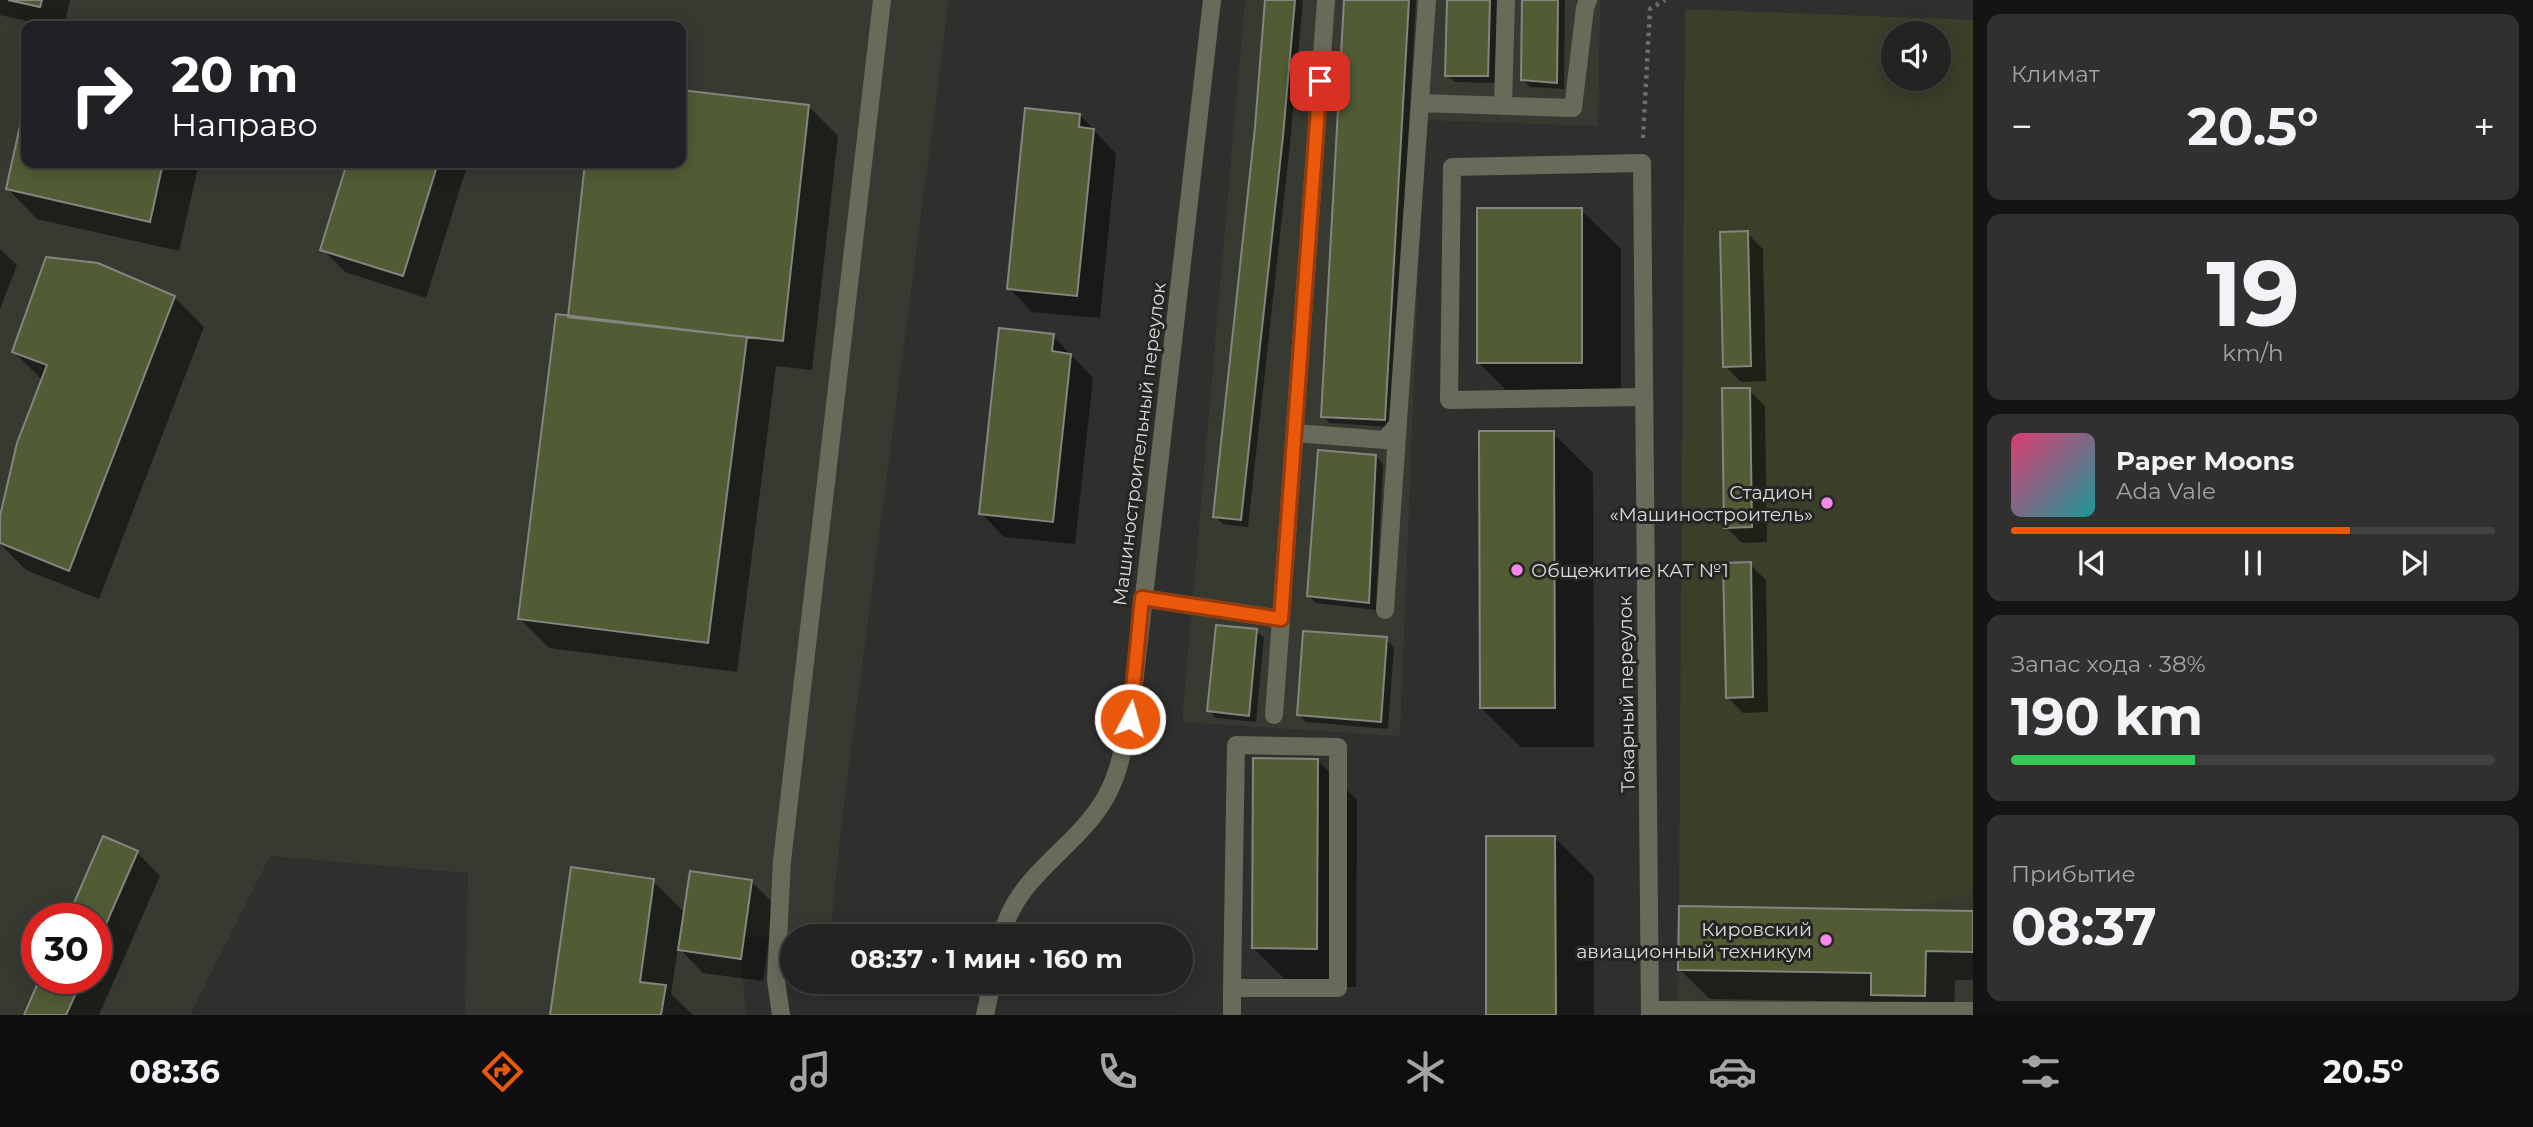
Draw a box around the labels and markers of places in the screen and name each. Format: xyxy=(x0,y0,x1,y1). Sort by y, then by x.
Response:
pin xyxy=(1290,51,1350,111)
place label: Стадион «Машиностроитель» xyxy=(1609,481,1813,526)
marker: Стадион «Машиностроитель» xyxy=(1819,495,1835,511)
place label: Общежитие КАТ №1 xyxy=(1531,559,1729,582)
marker: Общежитие КАТ №1 xyxy=(1509,562,1525,578)
place label: Кировский авиационный техникум xyxy=(1576,918,1812,963)
marker: Кировский авиационный техникум xyxy=(1818,932,1834,948)

